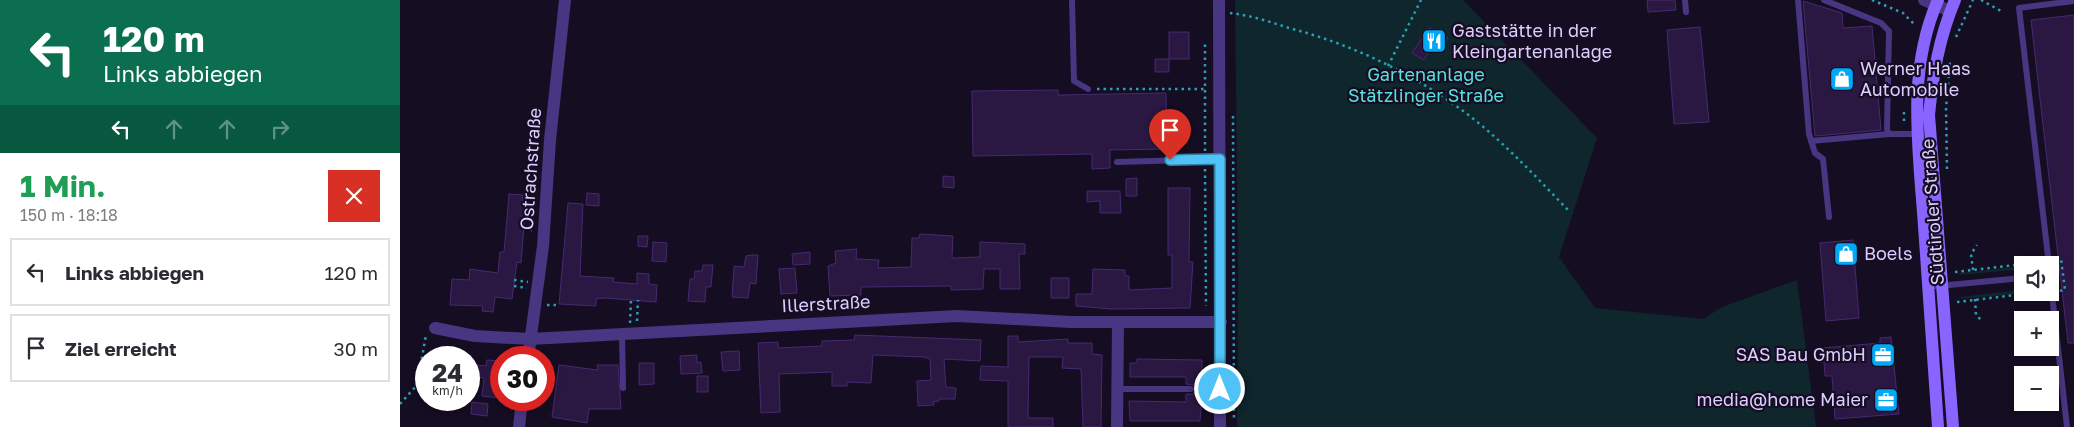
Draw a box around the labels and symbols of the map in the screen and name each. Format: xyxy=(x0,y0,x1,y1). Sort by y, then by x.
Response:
place label: Gaststätte in der Kleingartenanlage xyxy=(1452,19,1612,62)
restaurant icon: Gaststätte in der Kleingartenanlage xyxy=(1421,28,1447,54)
place label: Werner Haas Automobile xyxy=(1860,57,1971,100)
park label: Gartenanlage Stätzlinger Straße xyxy=(1348,63,1504,106)
shop icon: Werner Haas Automobile xyxy=(1829,66,1855,92)
street label: Ostrachstraße xyxy=(515,107,545,231)
pin xyxy=(1149,109,1191,160)
street label: Südtiroler Straße xyxy=(1916,138,1948,286)
shop icon: Boels xyxy=(1833,241,1859,267)
place label: Boels xyxy=(1864,242,1913,264)
street label: Illerstraße xyxy=(781,290,871,316)
office icon: SAS Bau GmbH xyxy=(1870,342,1896,368)
place label: SAS Bau GmbH xyxy=(1736,343,1866,365)
speed limit sign: 30 xyxy=(490,346,555,411)
position arrow xyxy=(1193,362,1245,414)
office icon: media@home Maier xyxy=(1873,387,1899,413)
place label: media@home Maier xyxy=(1697,388,1868,410)

